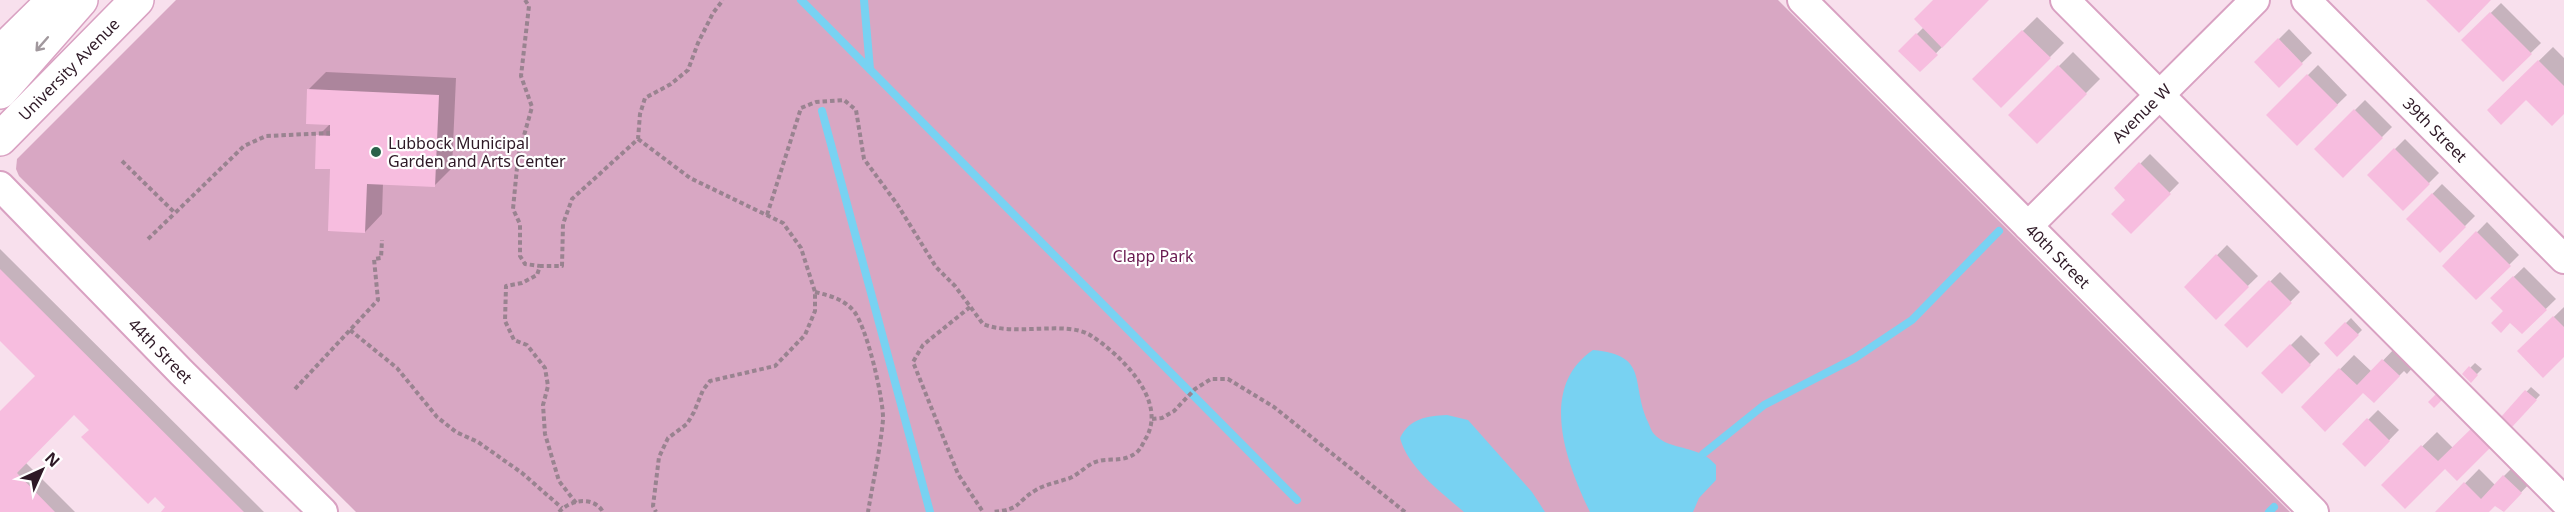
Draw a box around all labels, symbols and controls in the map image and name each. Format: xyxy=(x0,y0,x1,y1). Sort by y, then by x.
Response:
street label: University Avenue xyxy=(13,13,124,125)
one-way arrow xyxy=(35,36,49,51)
street label: Avenue W xyxy=(2107,79,2176,147)
street label: 39th Street xyxy=(2398,93,2472,167)
place label: Lubbock Municipal Garden and Arts Center xyxy=(388,132,566,172)
marker: Lubbock Municipal Garden and Arts Center xyxy=(369,145,383,159)
street label: 40th Street xyxy=(2021,219,2095,293)
park label: Clapp Park xyxy=(1113,245,1194,267)
street label: 44th Street xyxy=(124,313,197,388)
north arrow xyxy=(12,440,72,500)
text: N xyxy=(40,447,65,472)

